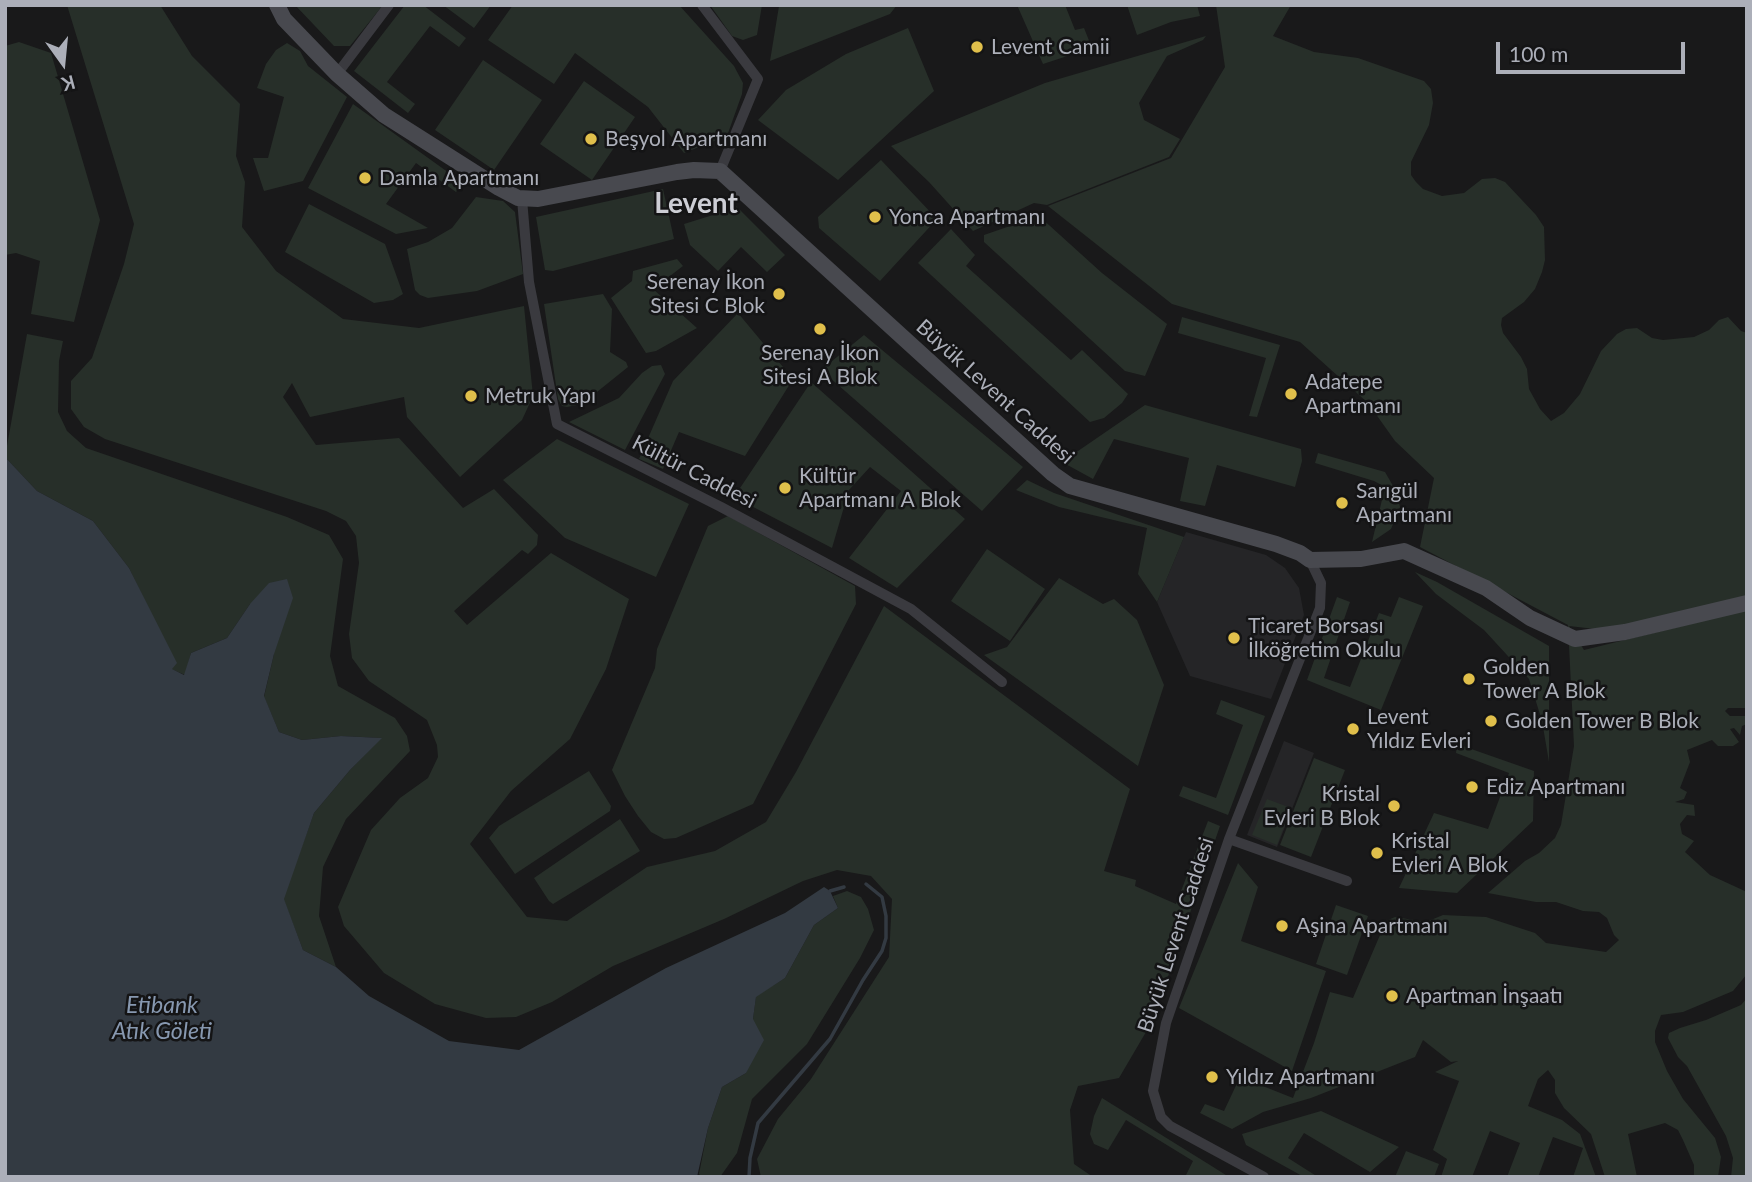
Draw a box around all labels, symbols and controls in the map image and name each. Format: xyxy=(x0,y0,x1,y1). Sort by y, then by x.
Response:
north arrow xyxy=(28,28,98,98)
scale bar xyxy=(1500,28,1689,72)
place label: Levent Camii xyxy=(991,34,1110,60)
marker: Levent Camii xyxy=(969,39,985,55)
text: 100 m xyxy=(1509,41,1568,66)
text: K xyxy=(59,71,78,97)
place label: Beşyol Apartmanı xyxy=(605,126,767,152)
marker: Beşyol Apartmanı xyxy=(583,131,599,147)
place label: Damla Apartmanı xyxy=(379,165,539,191)
marker: Damla Apartmanı xyxy=(357,170,373,186)
district label: Levent xyxy=(654,187,738,221)
place label: Yonca Apartmanı xyxy=(889,204,1045,230)
marker: Yonca Apartmanı xyxy=(867,209,883,225)
place label: Serenay İkon Sitesi C Blok xyxy=(647,269,765,319)
marker: Serenay İkon Sitesi C Blok xyxy=(771,286,787,302)
street label: Büyük Levent Caddesi xyxy=(911,314,1079,470)
marker: Serenay İkon Sitesi A Blok xyxy=(812,321,828,337)
place label: Serenay İkon Sitesi A Blok xyxy=(761,340,879,390)
place label: Adatepe Apartmanı xyxy=(1305,369,1401,419)
place label: Metruk Yapı xyxy=(485,383,596,409)
marker: Adatepe Apartmanı xyxy=(1283,386,1299,402)
marker: Metruk Yapı xyxy=(463,388,479,404)
street label: Kültür Caddesi xyxy=(628,430,760,514)
place label: Kültür Apartmanı A Blok xyxy=(799,463,961,513)
place label: Sarıgül Apartmanı xyxy=(1356,478,1452,528)
marker: Kültür Apartmanı A Blok xyxy=(777,480,793,496)
marker: Sarıgül Apartmanı xyxy=(1334,495,1350,511)
place label: Ticaret Borsası İlköğretim Okulu xyxy=(1248,613,1401,663)
marker: Ticaret Borsası İlköğretim Okulu xyxy=(1226,630,1242,646)
place label: Golden Tower A Blok xyxy=(1483,654,1606,704)
marker: Golden Tower A Blok xyxy=(1461,671,1477,687)
place label: Levent Yıldız Evleri xyxy=(1367,704,1471,754)
place label: Golden Tower B Blok xyxy=(1505,708,1699,734)
marker: Golden Tower B Blok xyxy=(1483,713,1499,729)
marker: Levent Yıldız Evleri xyxy=(1345,721,1361,737)
place label: Ediz Apartmanı xyxy=(1486,774,1625,800)
marker: Ediz Apartmanı xyxy=(1464,779,1480,795)
place label: Kristal Evleri B Blok xyxy=(1264,781,1380,831)
marker: Kristal Evleri B Blok xyxy=(1386,798,1402,814)
place label: Kristal Evleri A Blok xyxy=(1391,828,1508,878)
street label: Büyük Levent Caddesi xyxy=(1133,834,1219,1036)
marker: Kristal Evleri A Blok xyxy=(1369,845,1385,861)
place label: Aşina Apartmanı xyxy=(1296,913,1448,939)
marker: Aşina Apartmanı xyxy=(1274,918,1290,934)
place label: Apartman İnşaatı xyxy=(1406,983,1563,1009)
marker: Apartman İnşaatı xyxy=(1384,988,1400,1004)
water label: Etibank Atık Göleti xyxy=(112,992,212,1046)
place label: Yıldız Apartmanı xyxy=(1226,1064,1375,1090)
marker: Yıldız Apartmanı xyxy=(1204,1069,1220,1085)

